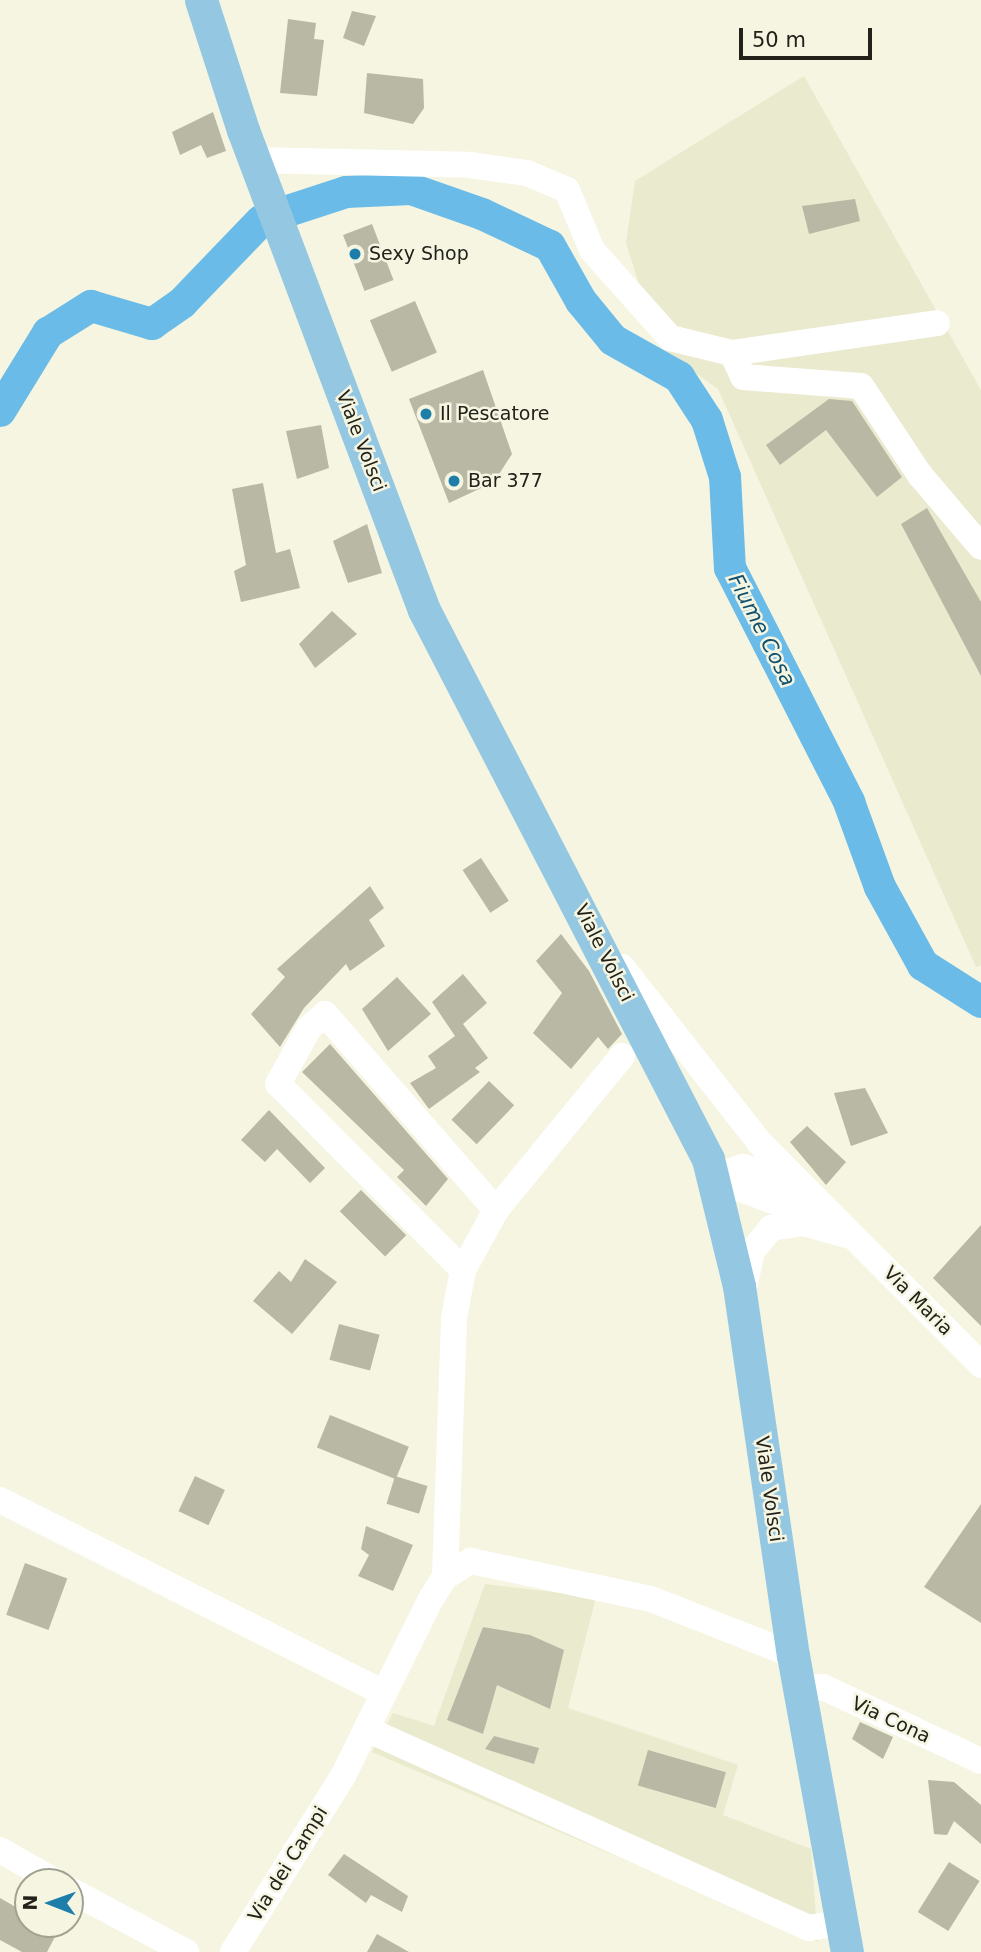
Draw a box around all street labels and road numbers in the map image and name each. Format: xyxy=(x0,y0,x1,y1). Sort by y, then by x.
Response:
street label: Viale Volsci xyxy=(331,387,391,495)
street label: Viale Volsci xyxy=(570,900,638,1006)
street label: Via Maria xyxy=(879,1262,957,1340)
street label: Viale Volsci xyxy=(750,1435,788,1543)
street label: Via Cona xyxy=(848,1692,934,1748)
street label: Via dei Campi xyxy=(244,1802,332,1926)

